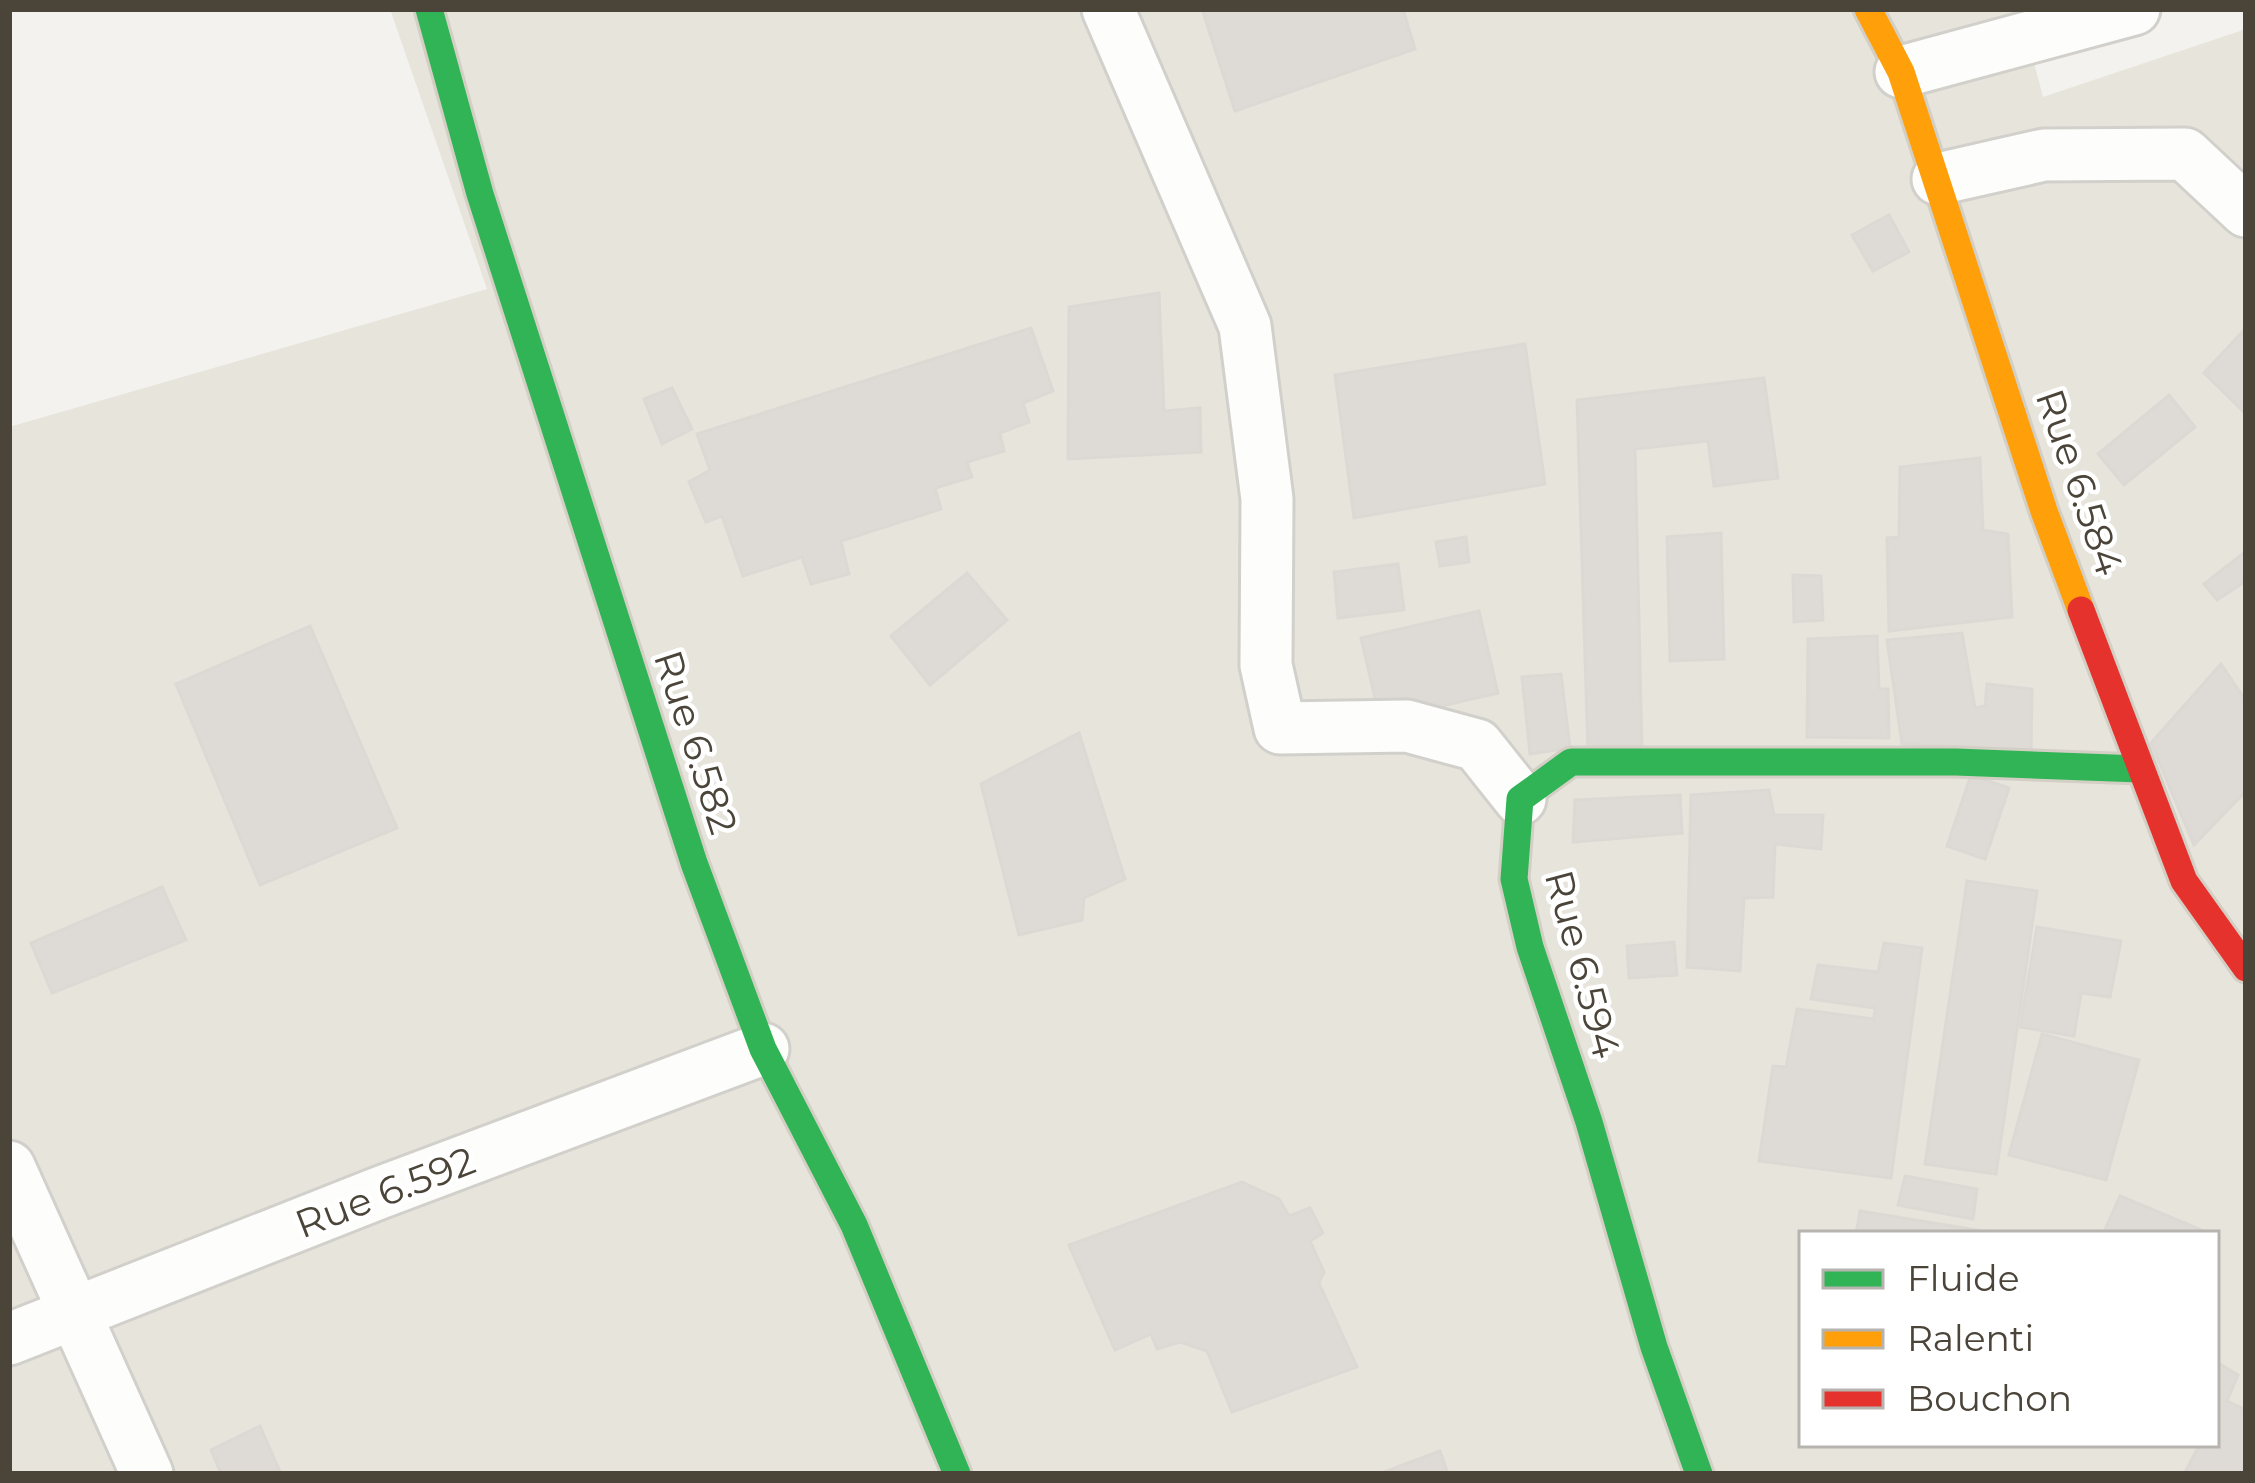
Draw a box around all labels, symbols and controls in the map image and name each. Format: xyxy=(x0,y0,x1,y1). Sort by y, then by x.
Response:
street label: Rue 6.584 xyxy=(2026,383,2134,581)
street label: Rue 6.582 xyxy=(644,644,748,840)
street label: Rue 6.594 xyxy=(1535,865,1631,1063)
street label: Rue 6.592 xyxy=(288,1136,482,1248)
legend xyxy=(1799,1231,2219,1447)
text: Fluide xyxy=(1907,1256,2020,1300)
text: Ralenti xyxy=(1907,1316,2034,1360)
text: Bouchon xyxy=(1907,1376,2072,1420)

